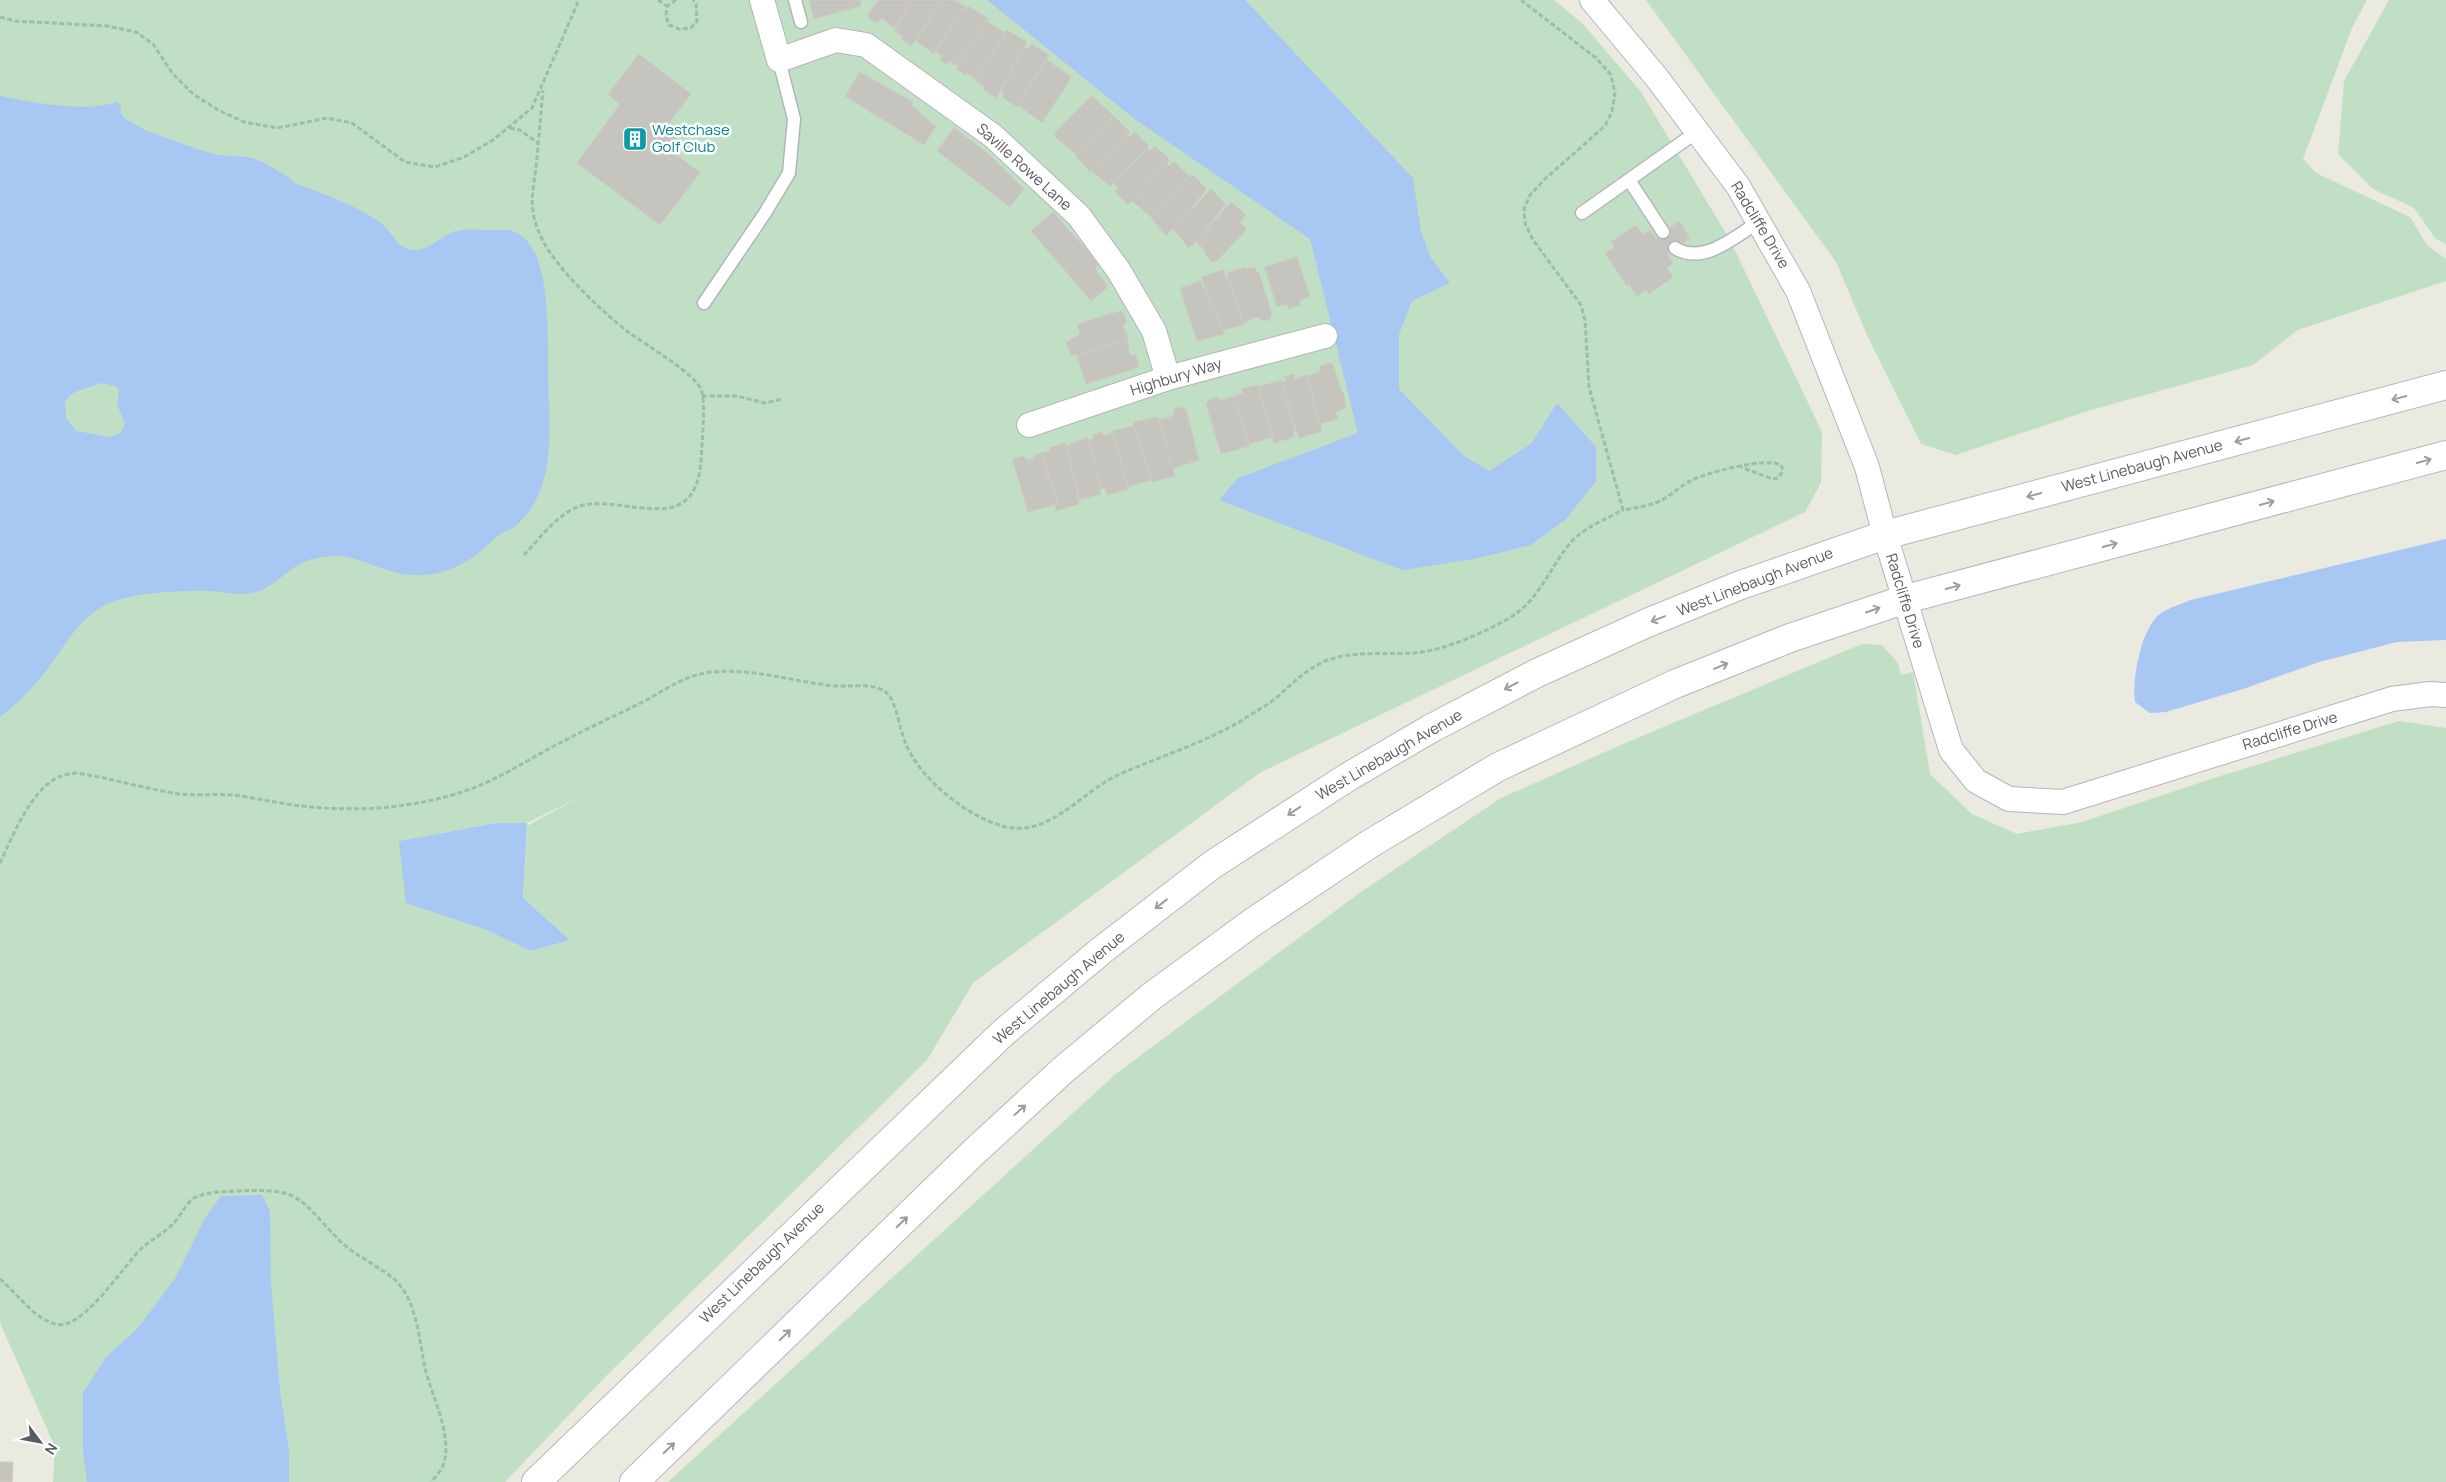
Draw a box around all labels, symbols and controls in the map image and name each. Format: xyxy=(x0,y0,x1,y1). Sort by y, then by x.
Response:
street label: Saville Rowe Lane xyxy=(972,118,1077,215)
place label: Westchase Golf Club xyxy=(652,119,730,157)
building icon: Westchase Golf Club xyxy=(622,126,648,152)
street label: Radcliffe Drive xyxy=(1726,177,1795,272)
street label: Highbury Way xyxy=(1127,353,1224,400)
one-way arrow xyxy=(2391,393,2407,403)
street label: West Linebaugh Avenue xyxy=(2059,434,2225,497)
one-way arrow xyxy=(2234,435,2250,445)
one-way arrow xyxy=(2416,456,2432,465)
one-way arrow xyxy=(2027,491,2043,500)
one-way arrow xyxy=(2259,498,2275,507)
one-way arrow xyxy=(2102,540,2118,549)
street label: West Linebaugh Avenue xyxy=(1674,542,1836,621)
street label: Radcliffe Drive xyxy=(1881,551,1930,651)
one-way arrow xyxy=(1944,581,1960,591)
one-way arrow xyxy=(1865,605,1881,615)
one-way arrow xyxy=(1651,615,1667,624)
one-way arrow xyxy=(1712,661,1728,670)
one-way arrow xyxy=(1504,682,1519,691)
street label: West Linebaugh Avenue xyxy=(1312,704,1466,805)
street label: Radcliffe Drive xyxy=(2240,706,2340,755)
one-way arrow xyxy=(1288,807,1302,817)
one-way arrow xyxy=(1154,899,1168,909)
street label: West Linebaugh Avenue xyxy=(988,926,1129,1049)
one-way arrow xyxy=(1014,1104,1026,1116)
street label: West Linebaugh Avenue xyxy=(695,1197,829,1328)
one-way arrow xyxy=(896,1216,908,1228)
one-way arrow xyxy=(779,1329,792,1341)
north arrow xyxy=(15,1417,65,1467)
text: N xyxy=(41,1440,62,1458)
one-way arrow xyxy=(663,1442,675,1454)

